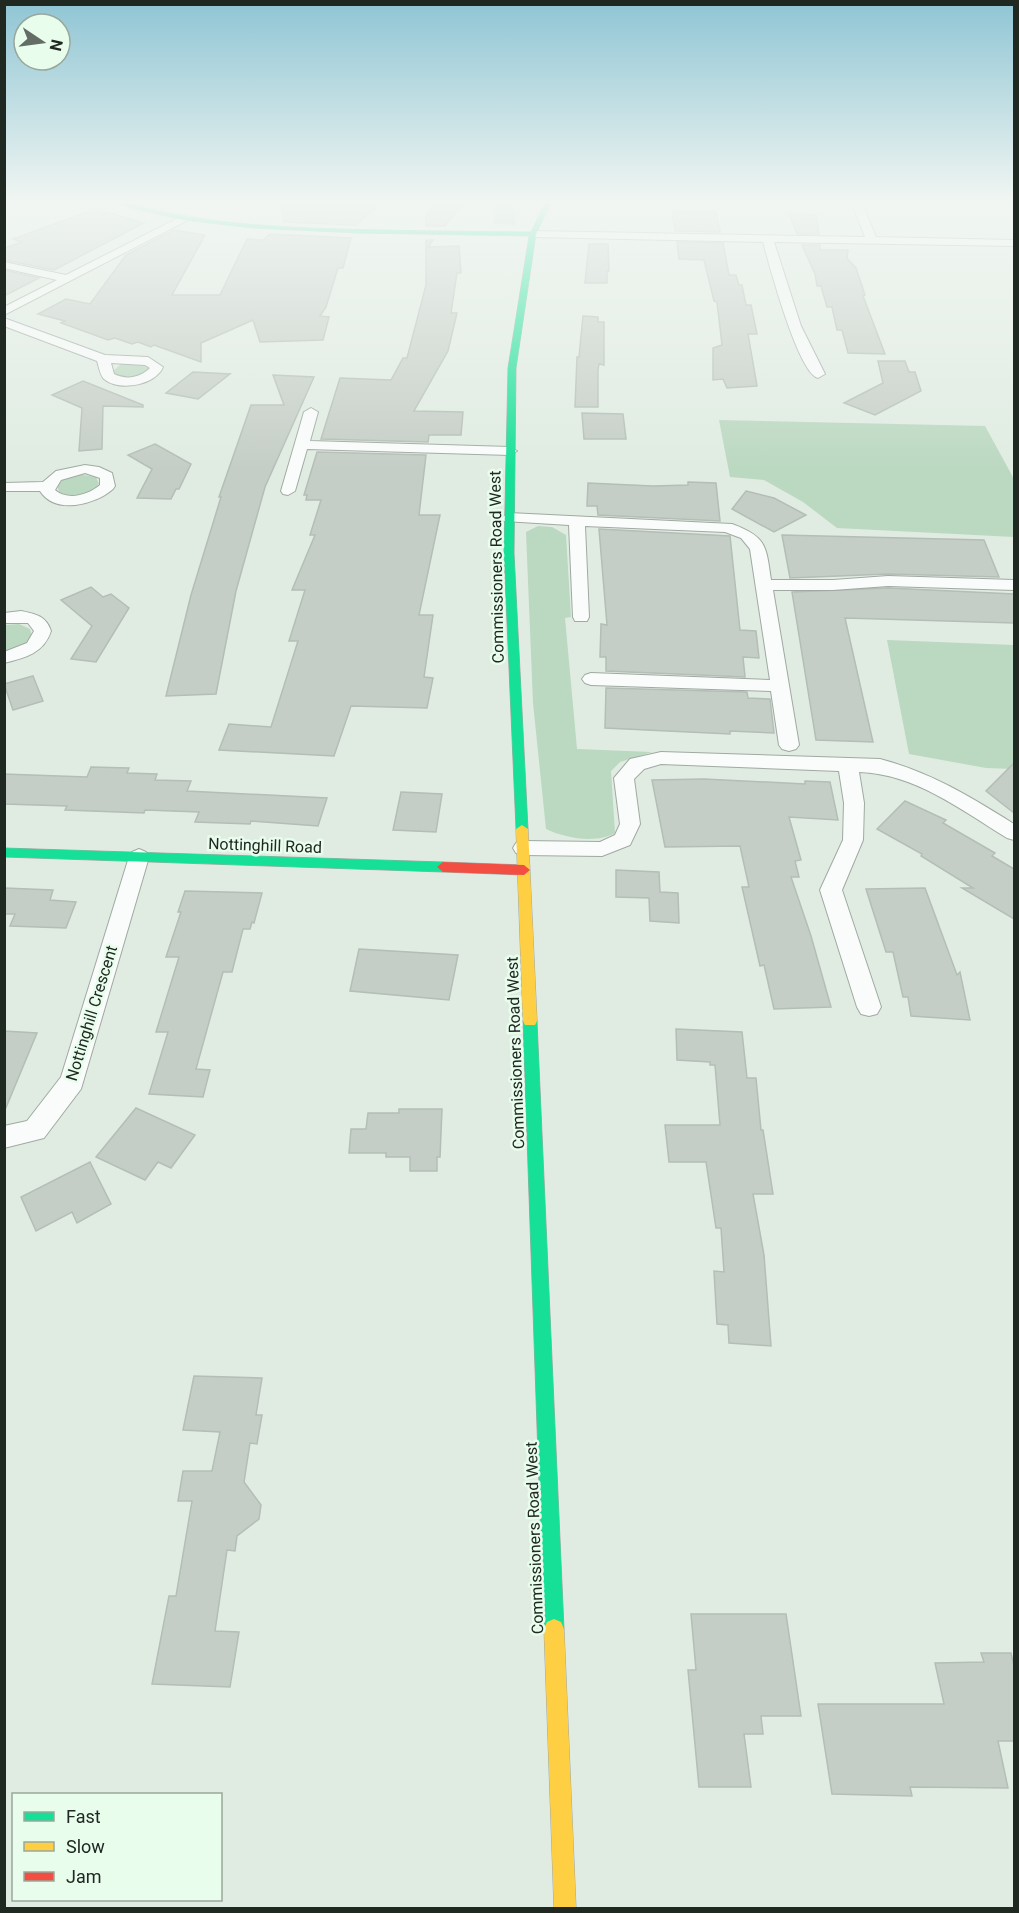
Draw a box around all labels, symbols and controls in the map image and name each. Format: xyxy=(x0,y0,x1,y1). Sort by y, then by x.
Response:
north arrow xyxy=(12,12,72,72)
text: N xyxy=(46,38,67,53)
street label: Commissioners Road West xyxy=(485,471,508,663)
street label: Nottinghill Road xyxy=(208,834,322,857)
street label: Nottinghill Crescent xyxy=(62,943,121,1083)
street label: Commissioners Road West xyxy=(503,956,528,1150)
street label: Commissioners Road West xyxy=(522,1441,547,1635)
legend xyxy=(12,1793,222,1901)
text: Fast xyxy=(66,1806,101,1827)
text: Slow xyxy=(66,1836,105,1857)
text: Jam xyxy=(66,1866,102,1887)

